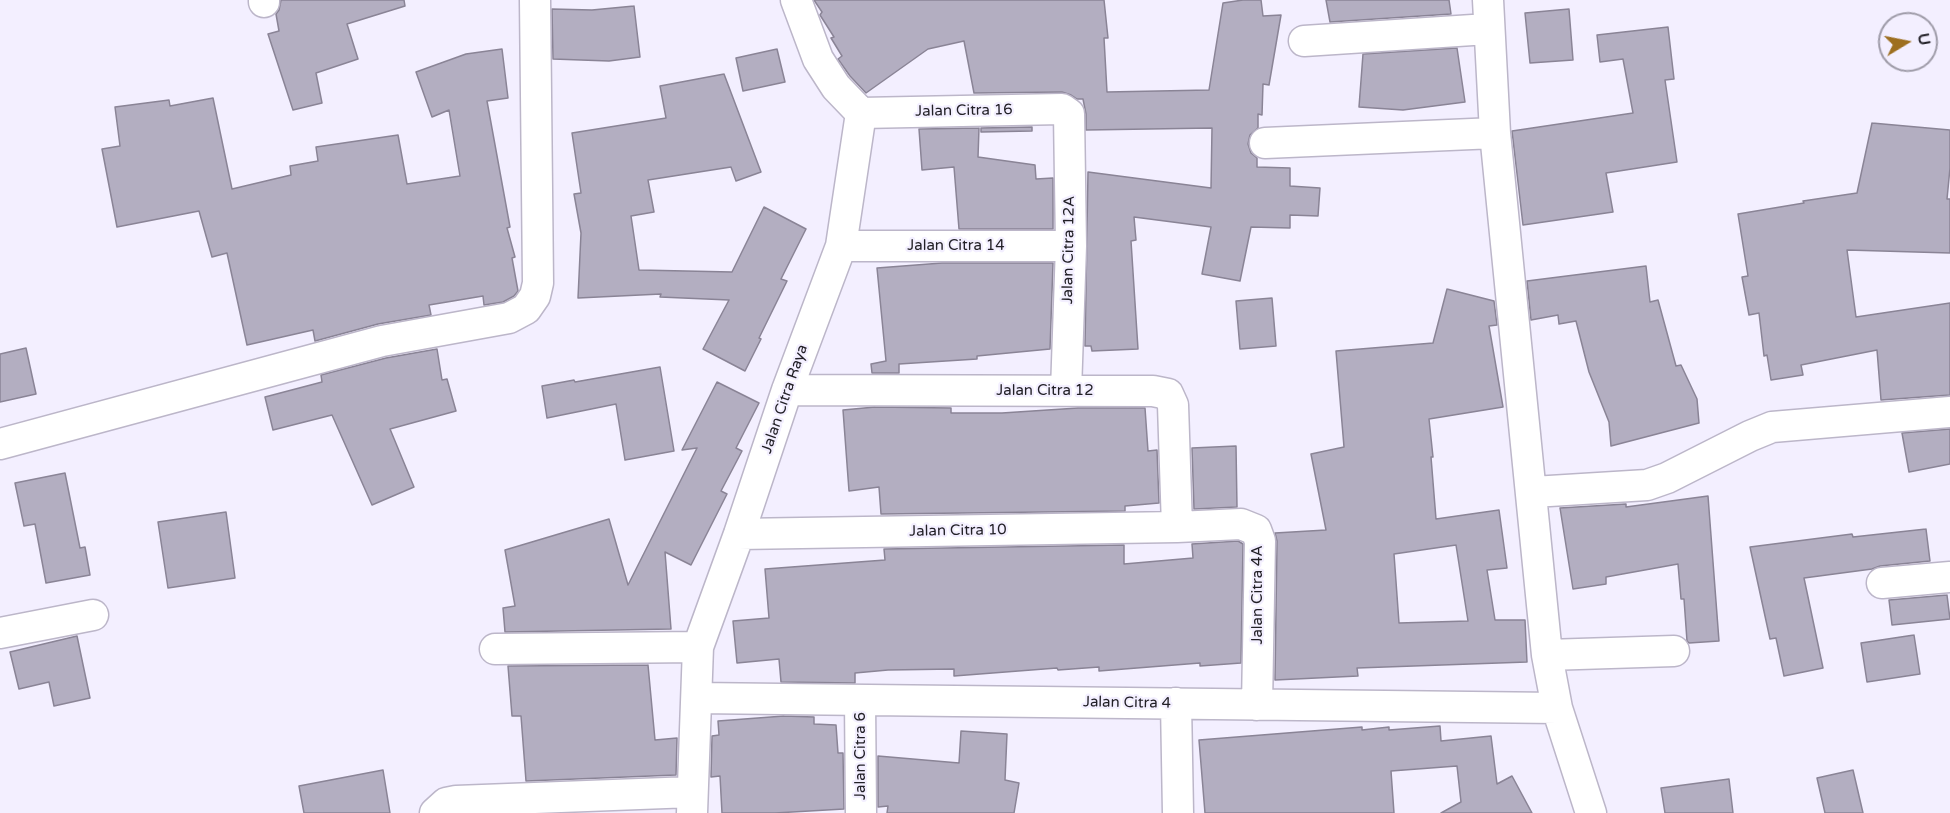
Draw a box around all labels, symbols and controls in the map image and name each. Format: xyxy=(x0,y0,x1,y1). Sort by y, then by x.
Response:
north arrow xyxy=(1878,12,1938,72)
text: U xyxy=(1913,31,1935,47)
street label: Jalan Citra 16 xyxy=(915,101,1013,121)
street label: Jalan Citra 12A xyxy=(1059,196,1079,304)
street label: Jalan Citra 14 xyxy=(907,237,1005,255)
street label: Jalan Citra Raya xyxy=(758,342,812,456)
street label: Jalan Citra 12 xyxy=(996,382,1094,400)
street label: Jalan Citra 10 xyxy=(909,521,1007,541)
street label: Jalan Citra 4A xyxy=(1249,545,1267,645)
street label: Jalan Citra 4 xyxy=(1083,693,1171,713)
street label: Jalan Citra 6 xyxy=(852,712,870,800)

